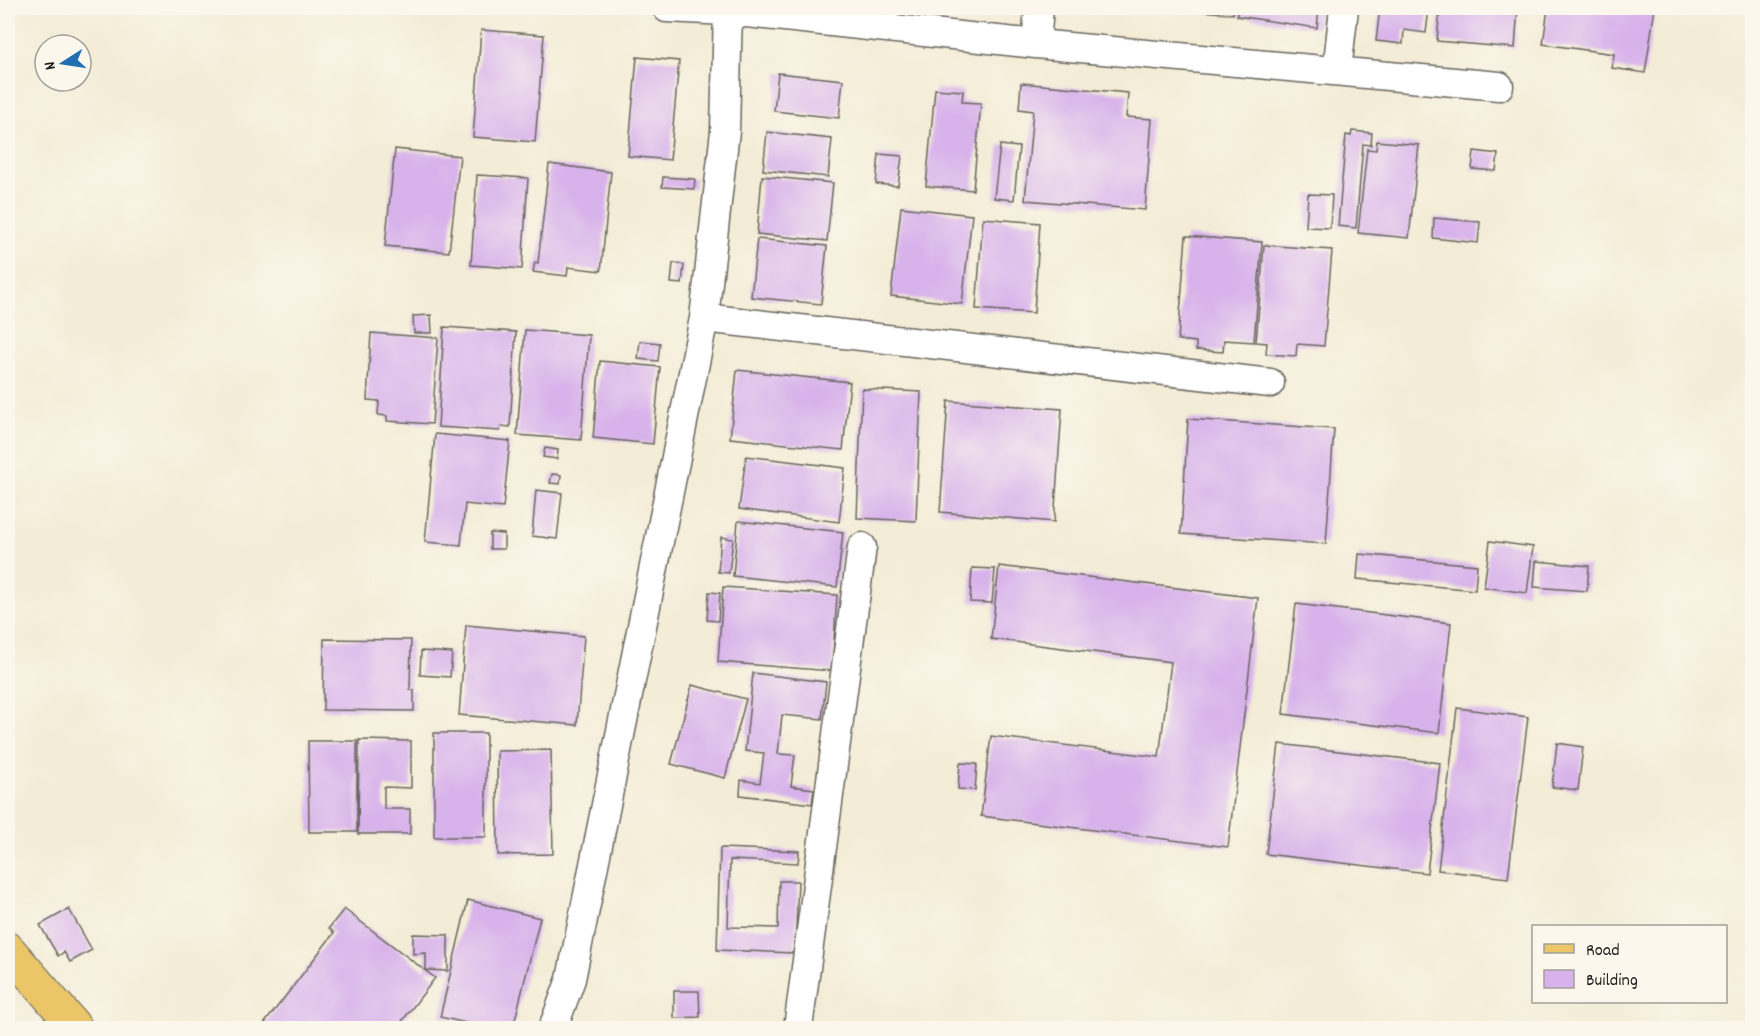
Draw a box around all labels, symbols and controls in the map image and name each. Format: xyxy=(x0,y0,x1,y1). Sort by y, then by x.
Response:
north arrow xyxy=(33,33,93,93)
text: N xyxy=(39,59,63,72)
legend xyxy=(1532,925,1727,1003)
text: Road xyxy=(1586,939,1620,964)
text: Building xyxy=(1586,969,1638,994)

